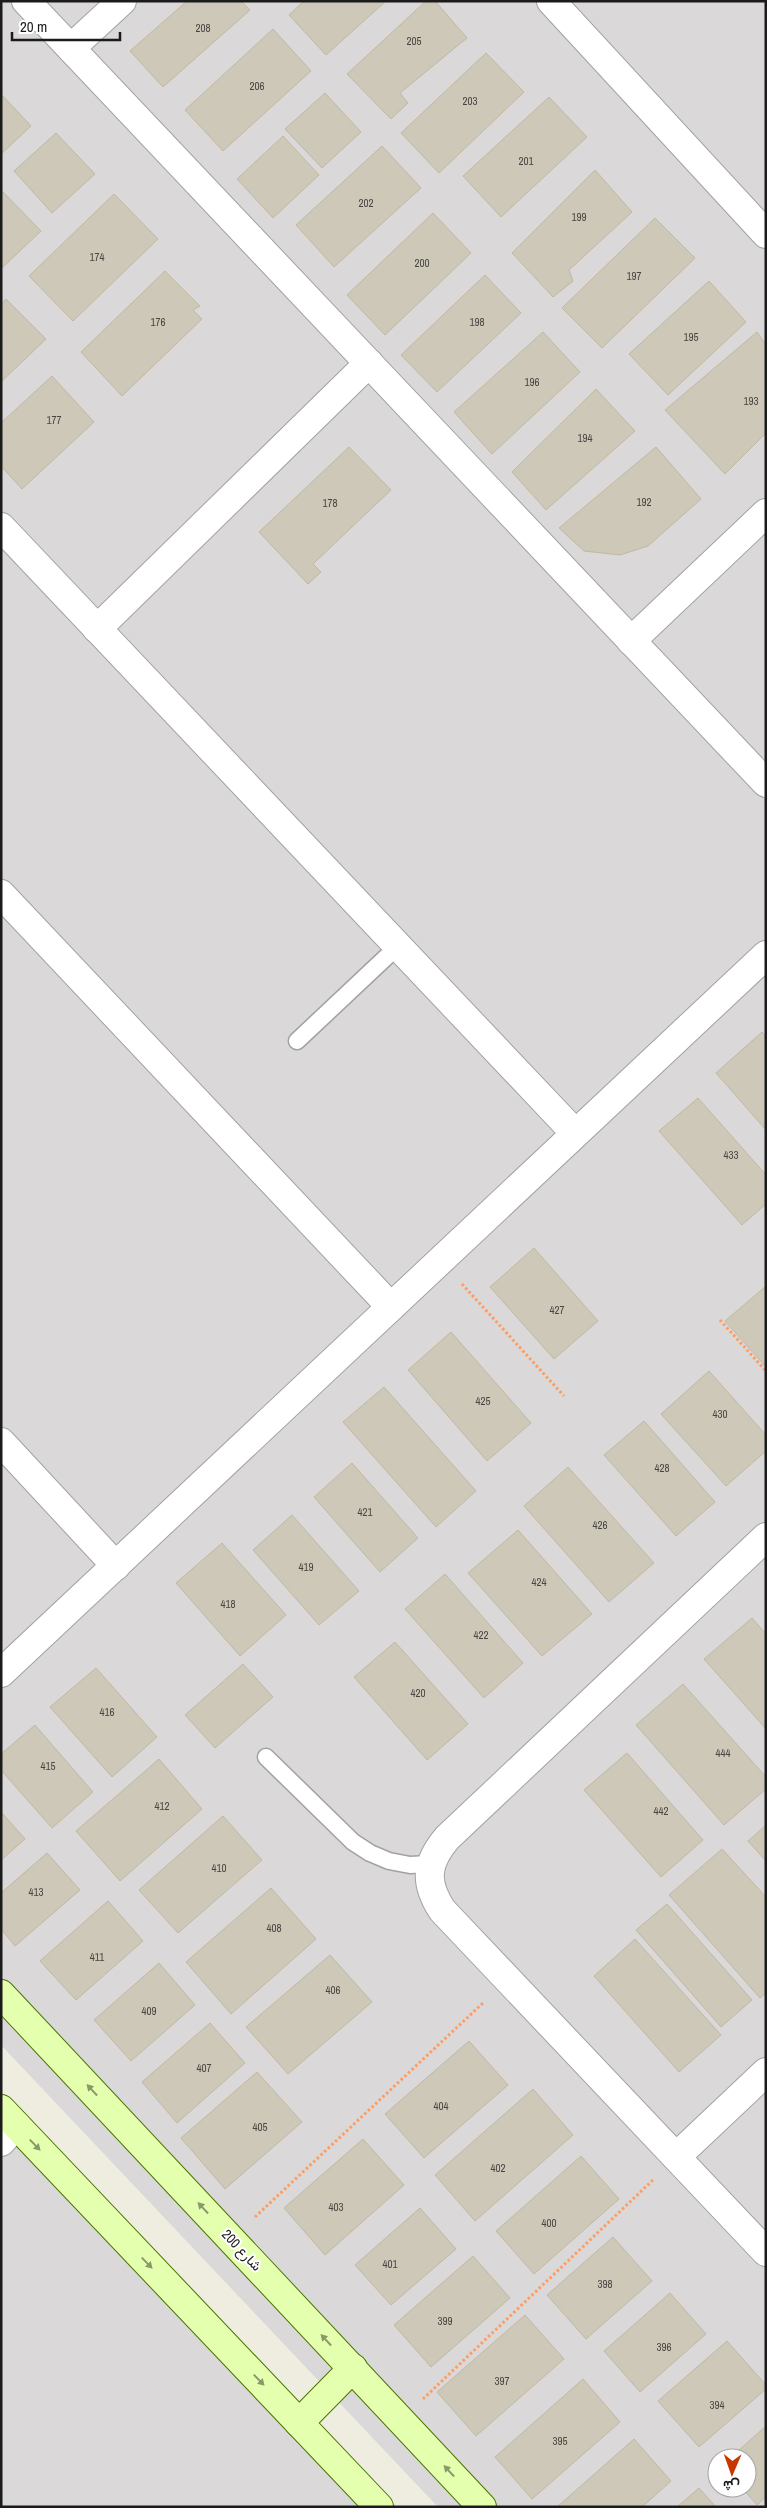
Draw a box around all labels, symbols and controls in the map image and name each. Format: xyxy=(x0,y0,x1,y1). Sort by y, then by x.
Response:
scale bar xyxy=(12,10,120,42)
text: 20 m xyxy=(20,16,47,37)
house number: 208 xyxy=(195,21,211,35)
house number: 205 xyxy=(406,34,422,48)
house number: 206 xyxy=(249,79,265,93)
house number: 203 xyxy=(462,94,478,108)
house number: 201 xyxy=(518,154,534,168)
house number: 202 xyxy=(358,196,374,210)
house number: 199 xyxy=(571,210,587,224)
house number: 174 xyxy=(89,250,105,264)
house number: 200 xyxy=(414,256,430,270)
house number: 197 xyxy=(626,269,642,283)
house number: 176 xyxy=(150,315,166,329)
house number: 198 xyxy=(469,315,485,329)
house number: 195 xyxy=(683,330,699,344)
house number: 196 xyxy=(524,375,540,389)
house number: 193 xyxy=(743,394,759,408)
house number: 177 xyxy=(46,413,62,427)
house number: 194 xyxy=(577,431,593,445)
house number: 192 xyxy=(636,495,652,509)
house number: 178 xyxy=(322,496,338,510)
house number: 433 xyxy=(723,1148,739,1162)
house number: 427 xyxy=(549,1303,565,1317)
house number: 425 xyxy=(475,1394,491,1408)
house number: 430 xyxy=(712,1407,728,1421)
house number: 428 xyxy=(654,1461,670,1475)
house number: 421 xyxy=(357,1505,373,1519)
house number: 426 xyxy=(592,1518,608,1532)
house number: 419 xyxy=(298,1560,314,1574)
house number: 424 xyxy=(531,1575,547,1589)
house number: 418 xyxy=(220,1597,236,1611)
house number: 422 xyxy=(473,1628,489,1642)
house number: 420 xyxy=(410,1686,426,1700)
house number: 416 xyxy=(99,1705,115,1719)
house number: 444 xyxy=(715,1746,731,1760)
house number: 415 xyxy=(40,1759,56,1773)
house number: 412 xyxy=(154,1799,170,1813)
house number: 442 xyxy=(653,1804,669,1818)
house number: 410 xyxy=(211,1861,227,1875)
house number: 413 xyxy=(28,1885,44,1899)
house number: 408 xyxy=(266,1921,282,1935)
house number: 411 xyxy=(90,1950,104,1964)
house number: 406 xyxy=(325,1983,341,1997)
house number: 409 xyxy=(141,2004,157,2018)
house number: 407 xyxy=(196,2061,212,2075)
one-way arrow xyxy=(86,2084,98,2096)
house number: 404 xyxy=(433,2099,449,2113)
house number: 405 xyxy=(252,2120,268,2134)
one-way arrow xyxy=(29,2139,41,2151)
house number: 402 xyxy=(490,2161,506,2175)
house number: 403 xyxy=(328,2200,344,2214)
one-way arrow xyxy=(197,2203,209,2215)
house number: 400 xyxy=(541,2216,557,2230)
street label: شارع 200 xyxy=(217,2225,266,2276)
one-way arrow xyxy=(141,2256,153,2268)
house number: 401 xyxy=(382,2257,398,2271)
house number: 398 xyxy=(597,2277,613,2291)
house number: 399 xyxy=(437,2314,453,2328)
one-way arrow xyxy=(320,2334,332,2346)
house number: 396 xyxy=(656,2340,672,2354)
one-way arrow xyxy=(253,2374,265,2386)
house number: 397 xyxy=(494,2374,510,2388)
house number: 394 xyxy=(709,2398,725,2412)
house number: 395 xyxy=(552,2434,568,2448)
north arrow xyxy=(707,2448,757,2498)
one-way arrow xyxy=(443,2466,455,2478)
text: ش xyxy=(723,2477,740,2495)

